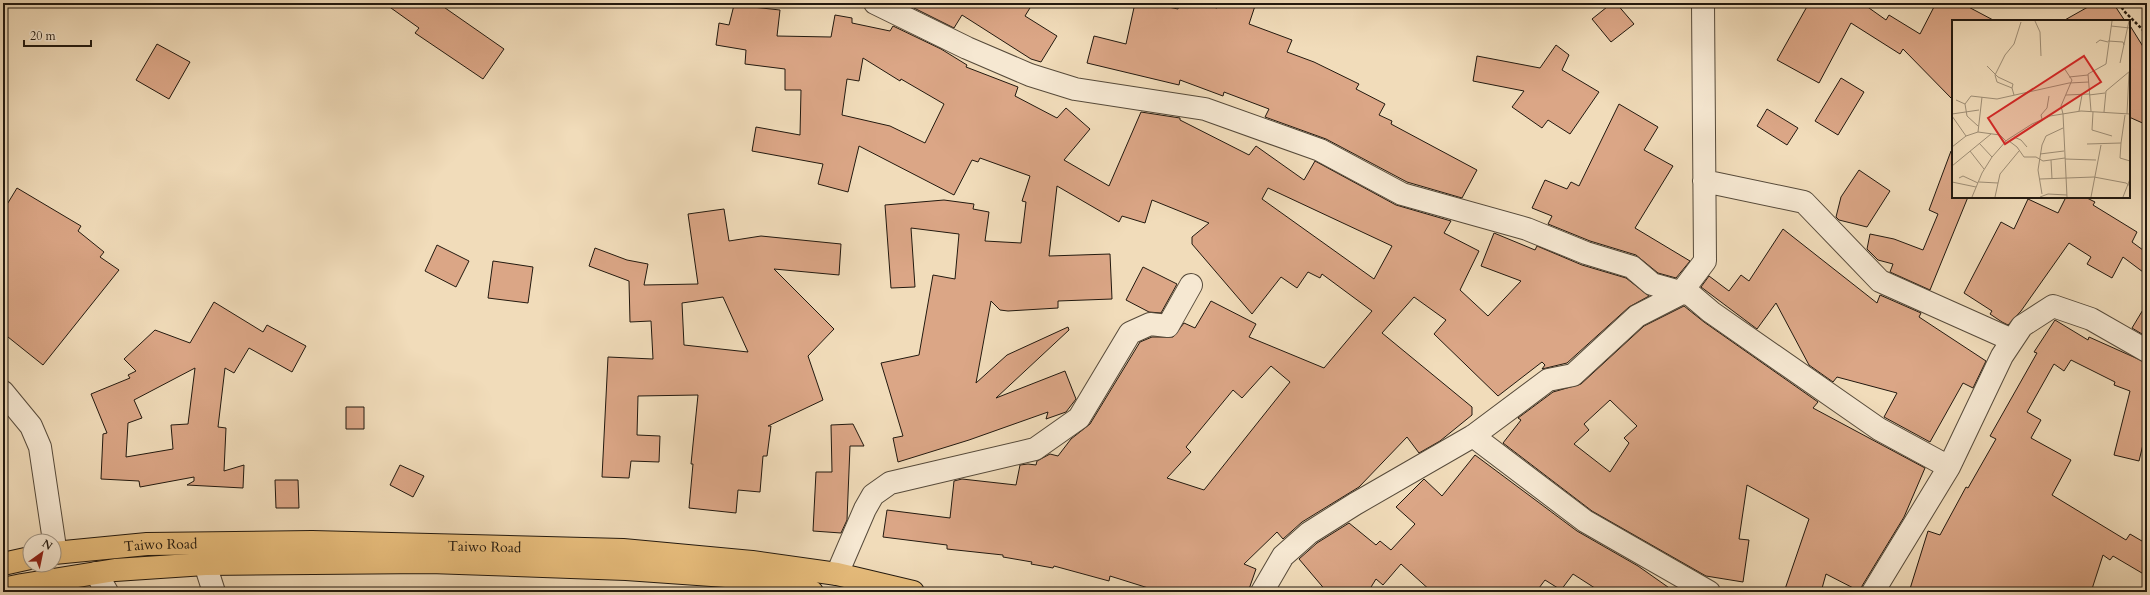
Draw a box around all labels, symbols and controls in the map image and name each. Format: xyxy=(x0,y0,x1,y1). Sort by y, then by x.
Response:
inset map xyxy=(1952,20,2130,198)
scale bar xyxy=(24,22,91,48)
text: 20 m xyxy=(30,28,57,44)
north arrow xyxy=(22,533,62,573)
street label: Taiwo Road xyxy=(123,534,198,556)
text: N xyxy=(39,536,56,554)
street label: Taiwo Road xyxy=(447,536,522,557)

